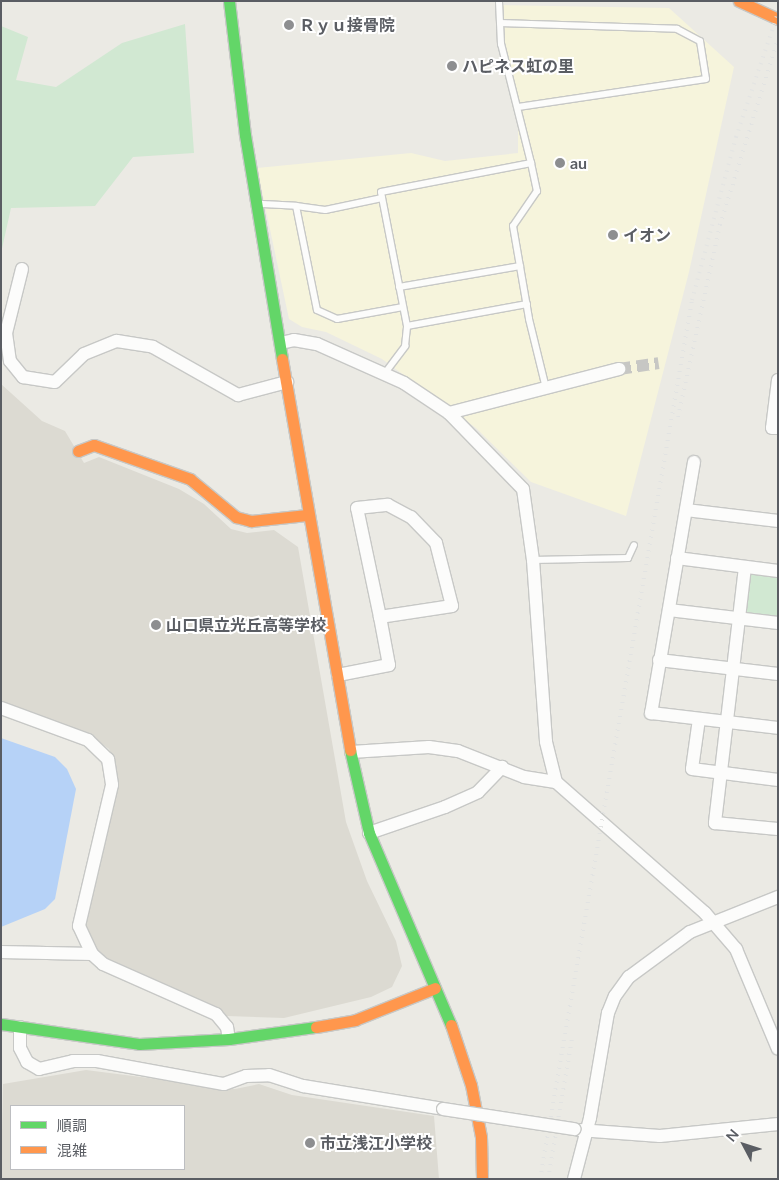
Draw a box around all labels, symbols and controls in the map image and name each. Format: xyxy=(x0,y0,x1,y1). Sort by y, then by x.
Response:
place label: Ｒｙｕ接骨院 xyxy=(299,15,395,35)
marker: Ｒｙｕ接骨院 xyxy=(283,19,295,31)
place label: ハピネス虹の里 xyxy=(462,56,574,76)
marker: ハピネス虹の里 xyxy=(446,60,458,72)
place label: au xyxy=(570,153,587,173)
marker: au xyxy=(554,157,566,169)
place label: イオン xyxy=(623,225,671,245)
marker: イオン xyxy=(607,229,619,241)
place label: 山口県立光丘高等学校 xyxy=(166,615,326,635)
marker: 山口県立光丘高等学校 xyxy=(150,619,162,631)
legend xyxy=(10,1105,185,1170)
text: 順調 xyxy=(57,1116,87,1134)
north arrow xyxy=(719,1120,769,1170)
text: N xyxy=(722,1125,742,1145)
place label: 市立浅江小学校 xyxy=(320,1133,432,1153)
marker: 市立浅江小学校 xyxy=(304,1137,316,1149)
text: 混雑 xyxy=(57,1141,87,1159)

